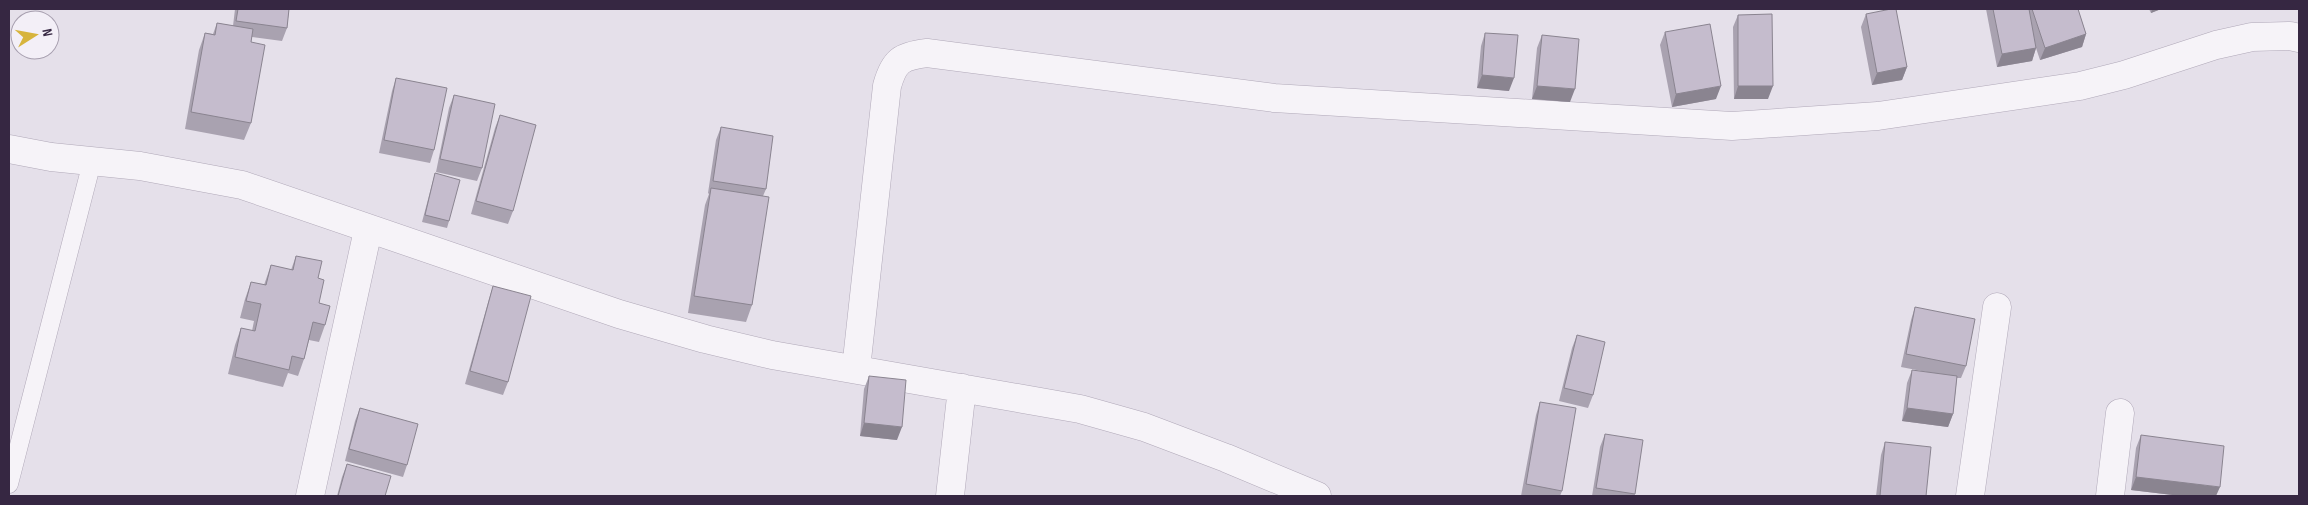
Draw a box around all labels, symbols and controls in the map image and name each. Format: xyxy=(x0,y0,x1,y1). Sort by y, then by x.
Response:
north arrow xyxy=(10,10,60,60)
text: N xyxy=(38,27,56,38)

